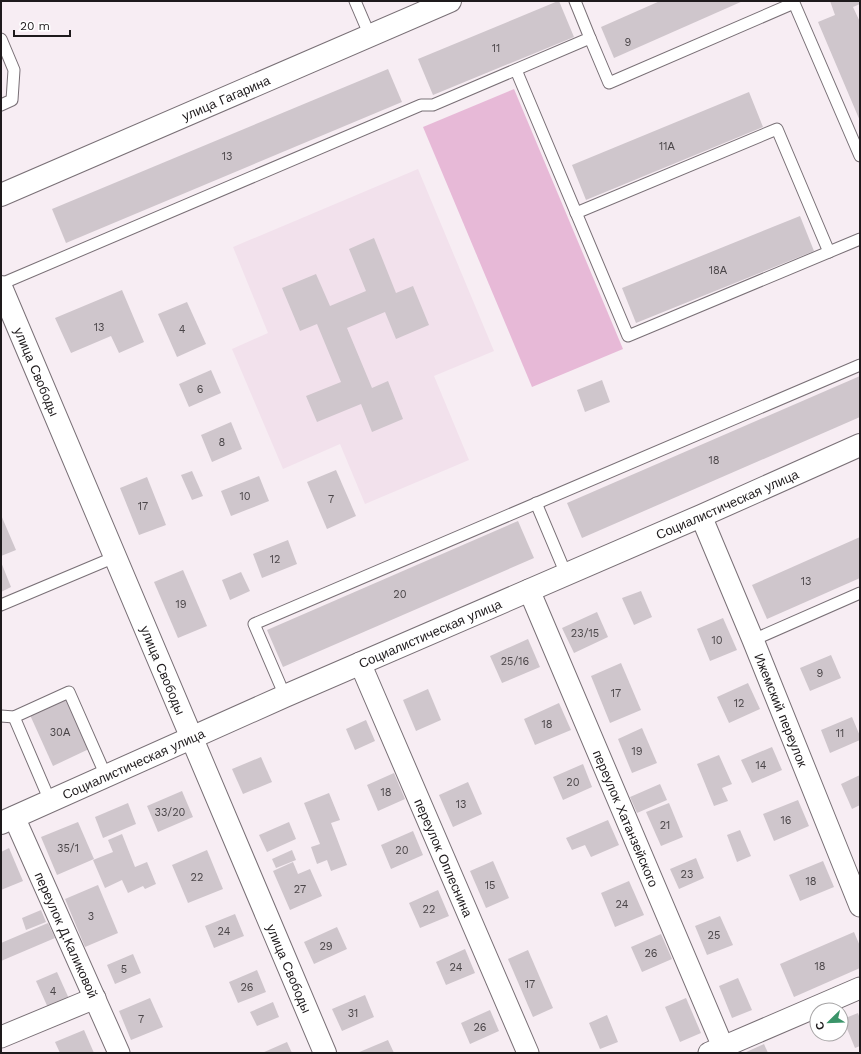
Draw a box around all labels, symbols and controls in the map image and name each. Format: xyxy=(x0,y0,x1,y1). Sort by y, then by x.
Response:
scale bar xyxy=(14,12,70,38)
text: 20 m xyxy=(20,19,50,33)
house number: 9 xyxy=(625,36,632,49)
house number: 11 xyxy=(492,42,500,55)
street label: улица Гагарина xyxy=(180,72,273,124)
house number: 11А xyxy=(659,140,676,153)
house number: 13 xyxy=(222,150,232,163)
house number: 18А xyxy=(709,264,728,277)
house number: 13 xyxy=(94,321,104,334)
house number: 4 xyxy=(179,323,186,336)
street label: улица Свободы xyxy=(11,325,62,419)
house number: 6 xyxy=(197,383,204,396)
house number: 8 xyxy=(219,436,226,449)
house number: 18 xyxy=(708,454,720,467)
street label: Социалистическая улица xyxy=(654,466,801,543)
house number: 10 xyxy=(239,490,251,503)
house number: 7 xyxy=(328,493,334,506)
house number: 17 xyxy=(138,500,148,513)
house number: 12 xyxy=(270,553,280,566)
house number: 13 xyxy=(801,575,811,588)
house number: 20 xyxy=(393,588,407,601)
street label: Социалистическая улица xyxy=(356,596,505,671)
house number: 19 xyxy=(175,598,187,611)
street label: улица Свободы xyxy=(137,624,188,717)
house number: 23/15 xyxy=(571,627,599,640)
house number: 10 xyxy=(711,634,723,647)
street label: Ижемский переулок xyxy=(751,651,810,769)
house number: 25/16 xyxy=(501,655,530,668)
house number: 9 xyxy=(817,667,824,680)
house number: 17 xyxy=(611,687,621,700)
house number: 12 xyxy=(734,697,744,710)
house number: 18 xyxy=(541,718,553,731)
house number: 30А xyxy=(50,726,71,739)
street label: Социалистическая улица xyxy=(60,726,208,803)
house number: 11 xyxy=(836,727,844,740)
house number: 19 xyxy=(631,745,643,758)
street label: переулок Хатанзейского xyxy=(590,748,661,889)
house number: 14 xyxy=(755,759,767,772)
house number: 20 xyxy=(566,776,580,789)
house number: 18 xyxy=(380,786,392,799)
street label: переулок Оплеснина xyxy=(411,796,476,920)
house number: 13 xyxy=(456,798,466,811)
house number: 33/20 xyxy=(155,806,186,819)
house number: 16 xyxy=(781,814,792,827)
house number: 21 xyxy=(660,819,670,832)
house number: 35/1 xyxy=(57,842,79,855)
house number: 20 xyxy=(395,844,409,857)
house number: 23 xyxy=(681,868,693,881)
street label: переулок Д.Каликовой xyxy=(31,870,101,1000)
house number: 22 xyxy=(191,871,203,884)
house number: 18 xyxy=(805,875,817,888)
house number: 15 xyxy=(485,879,495,892)
house number: 27 xyxy=(294,883,306,896)
house number: 24 xyxy=(616,898,629,911)
house number: 22 xyxy=(423,903,435,916)
house number: 3 xyxy=(88,910,94,923)
street label: улица Свободы xyxy=(263,922,314,1015)
house number: 24 xyxy=(218,925,231,938)
house number: 25 xyxy=(708,929,720,942)
house number: 29 xyxy=(319,940,333,953)
house number: 26 xyxy=(644,947,658,960)
house number: 18 xyxy=(814,960,826,973)
house number: 24 xyxy=(450,961,463,974)
house number: 5 xyxy=(121,963,127,976)
house number: 17 xyxy=(525,978,535,991)
house number: 26 xyxy=(240,981,254,994)
house number: 4 xyxy=(50,985,57,998)
north arrow xyxy=(809,1002,849,1042)
house number: 31 xyxy=(348,1007,358,1020)
house number: 7 xyxy=(138,1013,144,1026)
text: С xyxy=(813,1019,828,1032)
house number: 26 xyxy=(473,1021,487,1034)

